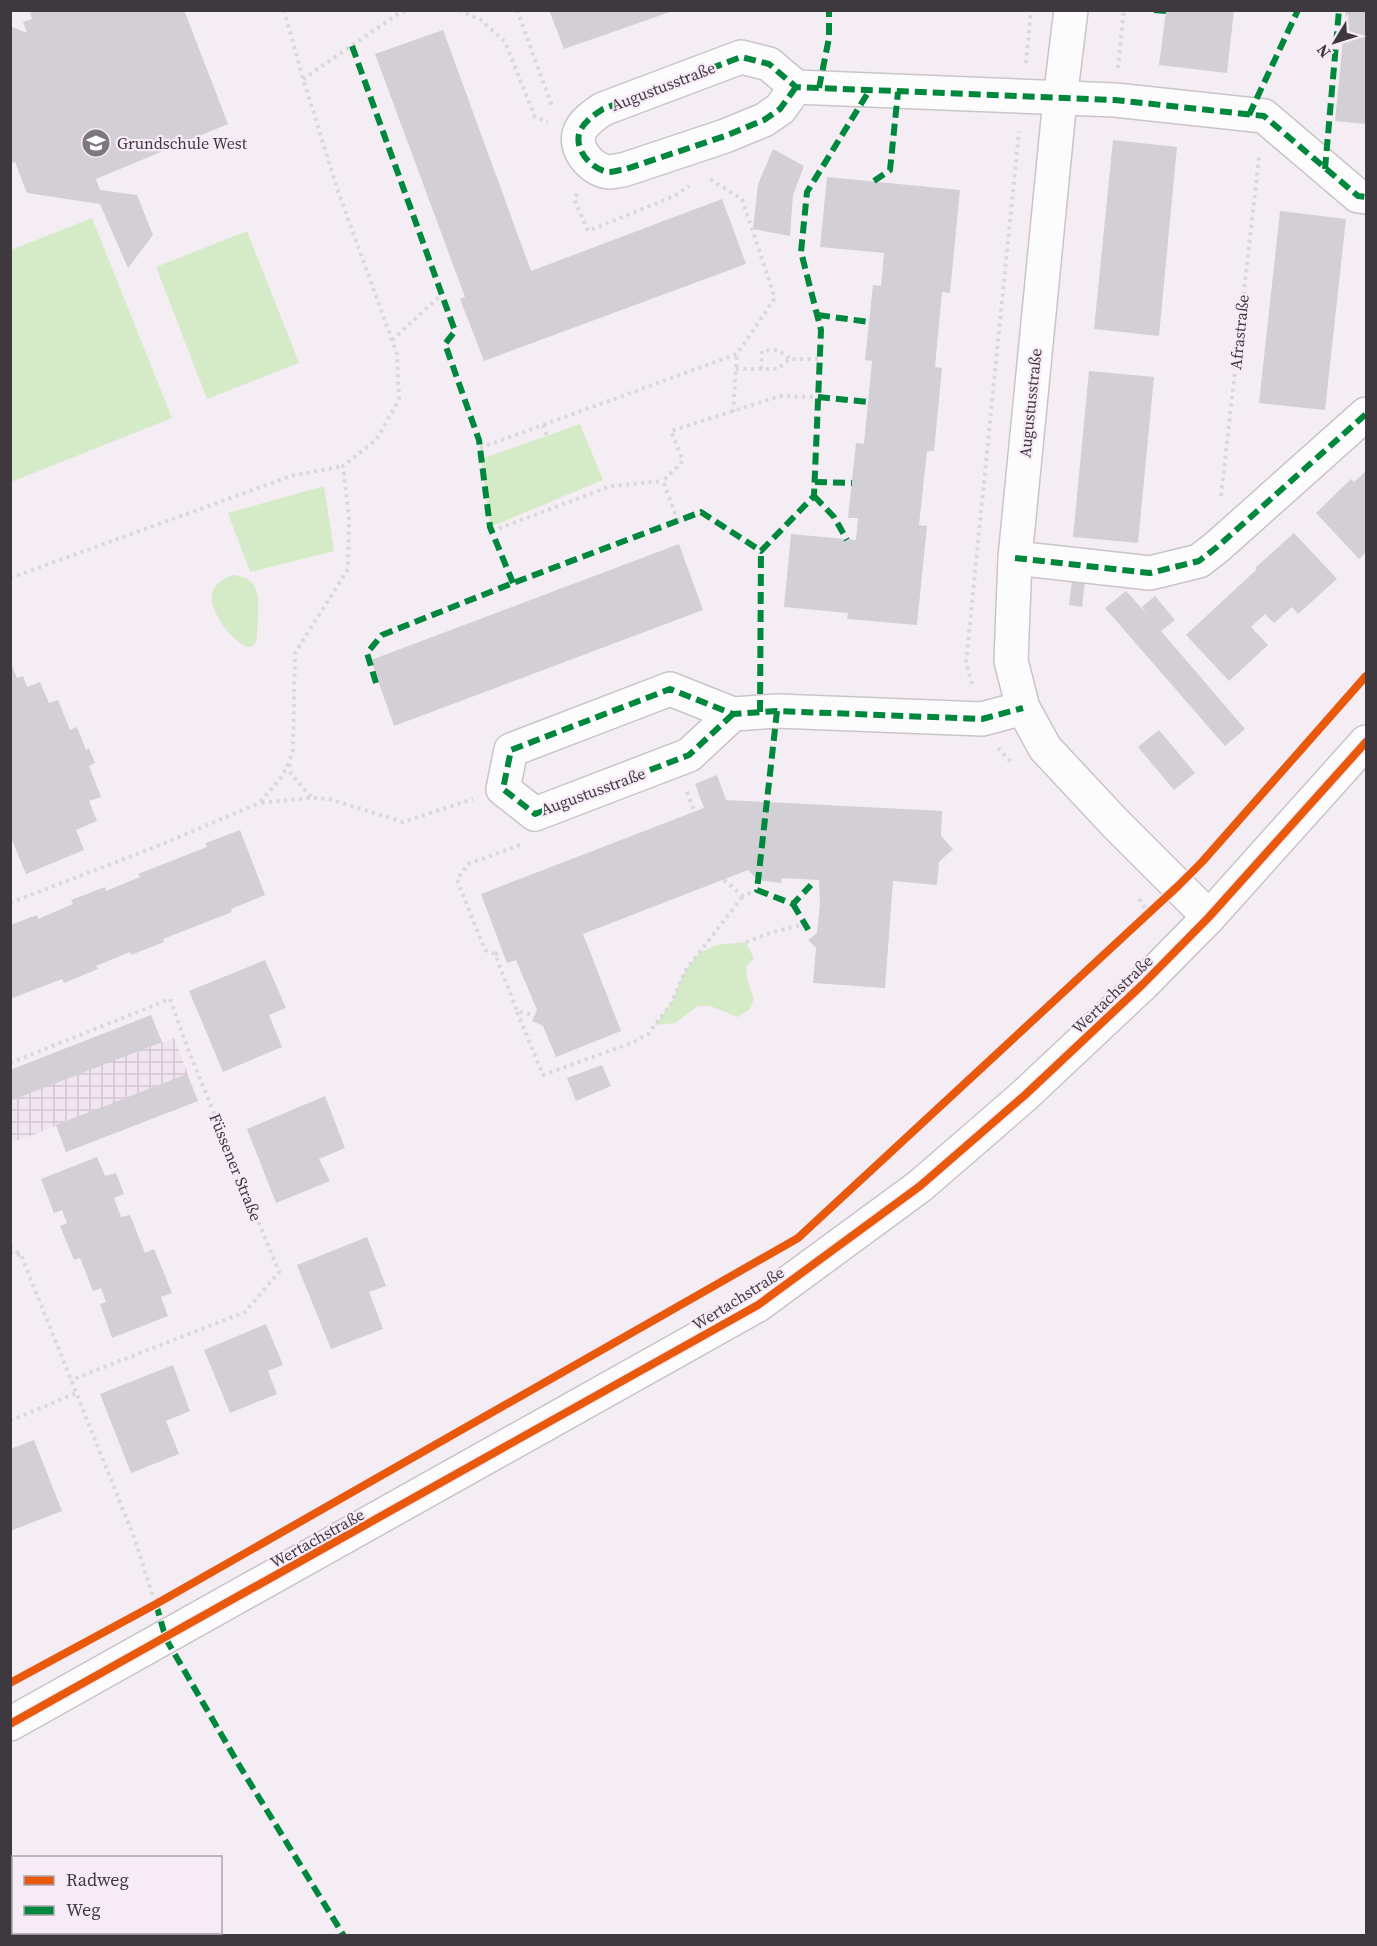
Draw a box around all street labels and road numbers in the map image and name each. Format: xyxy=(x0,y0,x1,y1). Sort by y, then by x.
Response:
street label: Augustusstraße xyxy=(608,56,718,116)
street label: Afrastraße xyxy=(1224,293,1254,371)
street label: Augustusstraße xyxy=(1013,347,1047,459)
street label: Augustusstraße xyxy=(538,762,648,820)
street label: Wertachstraße xyxy=(1067,950,1157,1038)
street label: Füssener Straße xyxy=(204,1110,268,1224)
street label: Wertachstraße xyxy=(688,1261,788,1335)
street label: Wertachstraße xyxy=(266,1503,368,1573)

